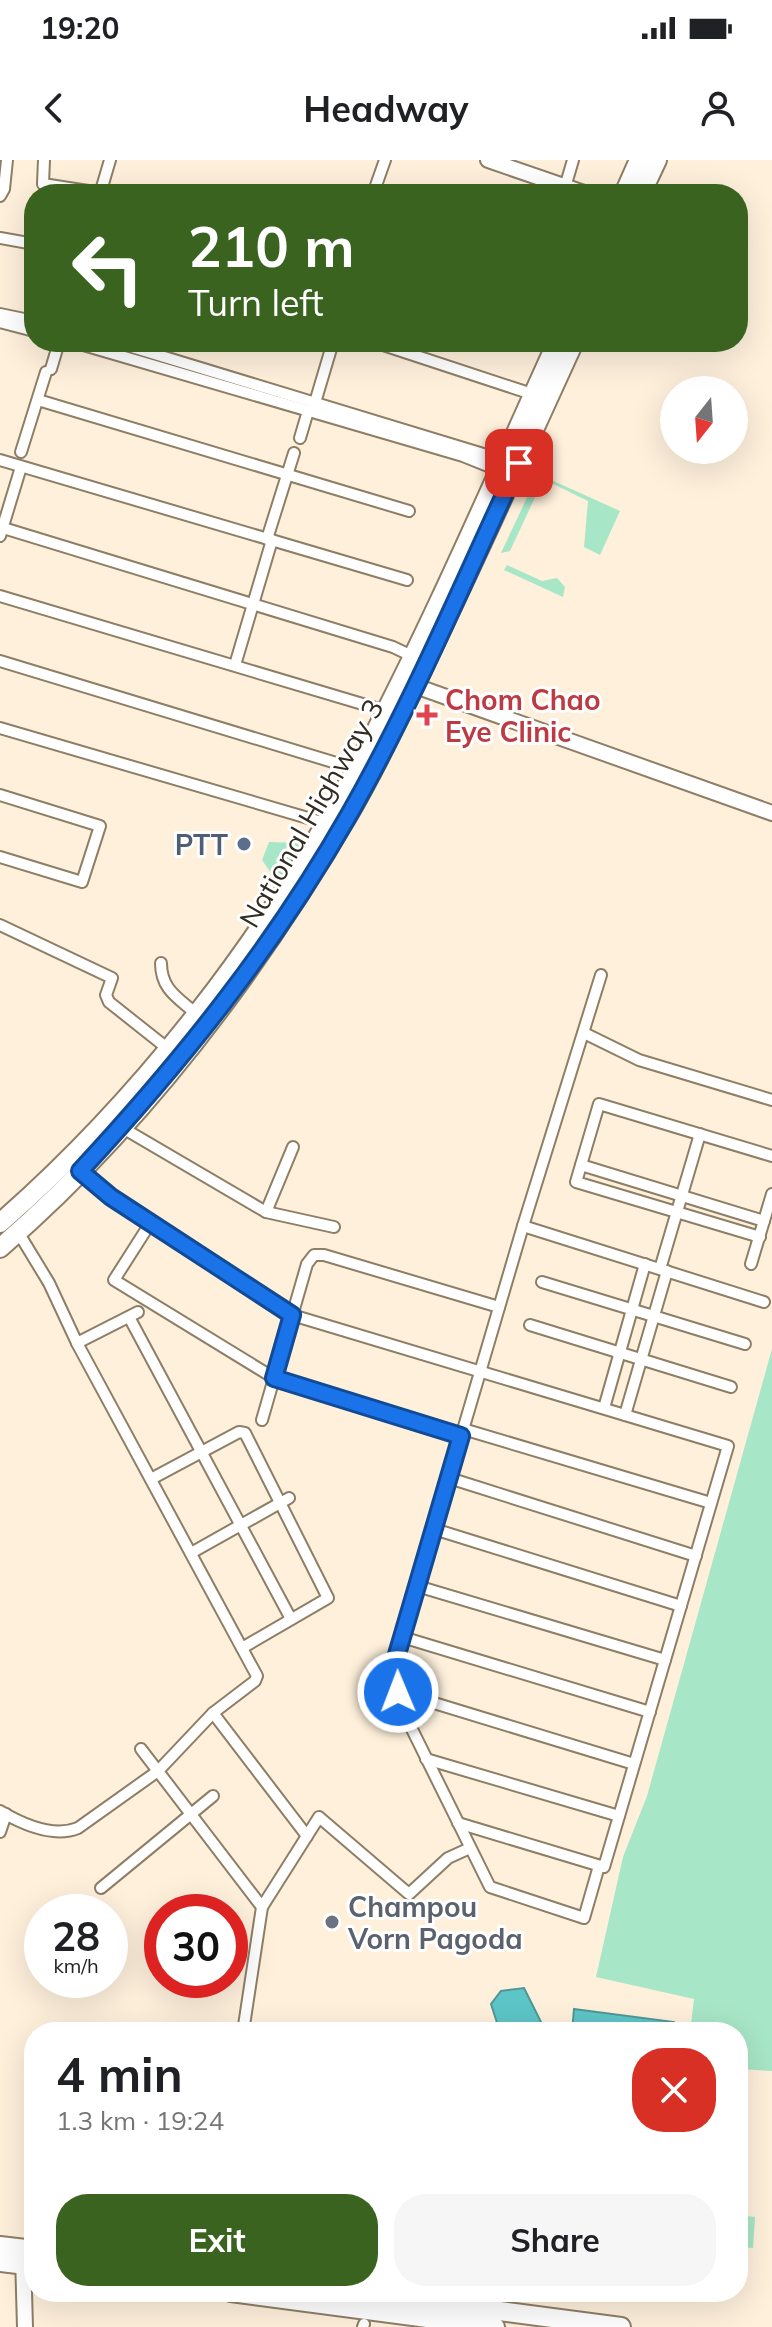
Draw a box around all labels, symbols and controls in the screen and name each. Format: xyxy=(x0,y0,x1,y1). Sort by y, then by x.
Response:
text: 19:20 xyxy=(40,9,119,47)
icon: back xyxy=(32,86,76,130)
text: Headway xyxy=(303,86,469,131)
icon: person xyxy=(696,86,740,130)
text: 210 m xyxy=(188,211,355,281)
icon: left xyxy=(56,216,160,320)
text: Turn left xyxy=(188,280,324,325)
north arrow xyxy=(660,376,748,464)
map controls xyxy=(660,376,748,464)
pin xyxy=(485,429,553,497)
icon: arrive xyxy=(497,441,541,485)
place label: Chom Chao Eye Clinic xyxy=(445,682,601,749)
street label: National Highway 3 xyxy=(231,692,391,934)
marker: Chom Chao Eye Clinic xyxy=(416,704,438,726)
place label: PTT xyxy=(175,827,228,862)
marker: PTT xyxy=(235,835,253,853)
position arrow xyxy=(356,1650,440,1734)
place label: Champou Vorn Pagoda xyxy=(347,1889,523,1956)
speed limit sign: 30 xyxy=(144,1894,248,1998)
text: 28 xyxy=(52,1911,100,1961)
marker: Champou Vorn Pagoda xyxy=(323,1913,341,1931)
text: km/h xyxy=(53,1953,99,1978)
text: 4 min xyxy=(56,2044,183,2104)
button: close xyxy=(632,2048,716,2132)
text: 1.3 km · 19:24 xyxy=(56,2104,224,2137)
button: Exit xyxy=(56,2194,378,2286)
button: Share xyxy=(394,2194,716,2286)

